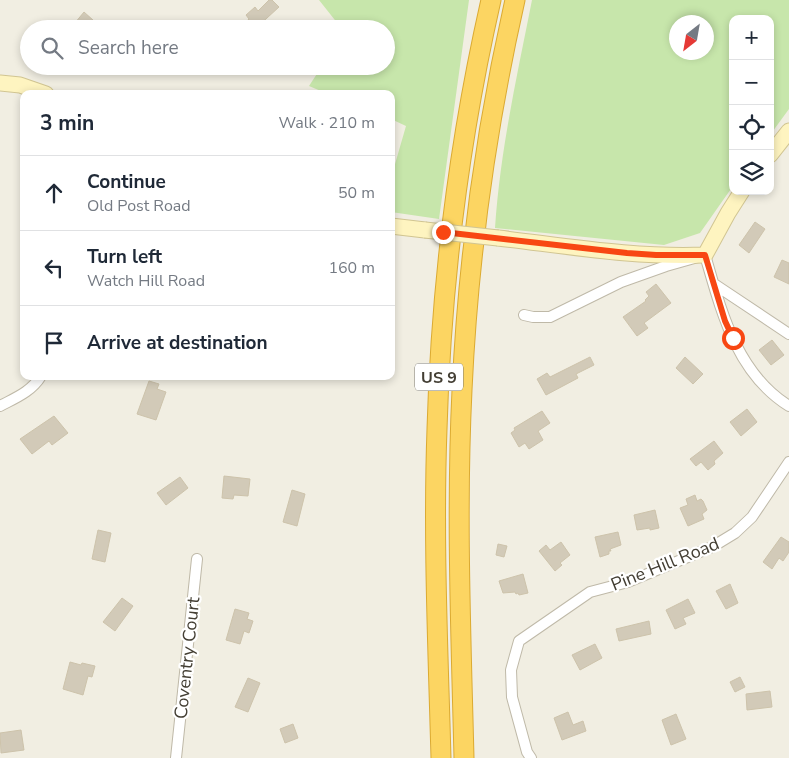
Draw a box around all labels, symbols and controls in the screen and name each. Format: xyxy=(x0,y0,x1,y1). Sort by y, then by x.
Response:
north arrow xyxy=(669,15,714,60)
map controls xyxy=(729,15,774,195)
button: + xyxy=(729,15,774,60)
search box xyxy=(20,20,395,75)
icon: search xyxy=(38,34,66,62)
text: Search here xyxy=(78,35,179,61)
button: − xyxy=(729,60,774,105)
button: locate xyxy=(729,105,774,150)
text: 3 min xyxy=(40,109,94,137)
text: Walk · 210 m xyxy=(279,112,375,134)
button: layers xyxy=(729,150,774,195)
text: Continue xyxy=(87,169,166,195)
icon: ahead xyxy=(40,179,68,207)
text: 50 m xyxy=(338,182,375,204)
text: Old Post Road xyxy=(87,195,191,217)
route end xyxy=(432,221,455,244)
text: Turn left xyxy=(87,244,162,270)
icon: left xyxy=(40,254,68,282)
text: 160 m xyxy=(328,257,375,279)
text: Watch Hill Road xyxy=(87,270,205,292)
route start xyxy=(722,327,745,350)
icon: arrive xyxy=(40,329,68,357)
text: Arrive at destination xyxy=(87,330,268,356)
road number: US 9 xyxy=(415,364,463,391)
street label: Pine Hill Road xyxy=(607,531,723,597)
street label: Coventry Court xyxy=(169,595,205,720)

